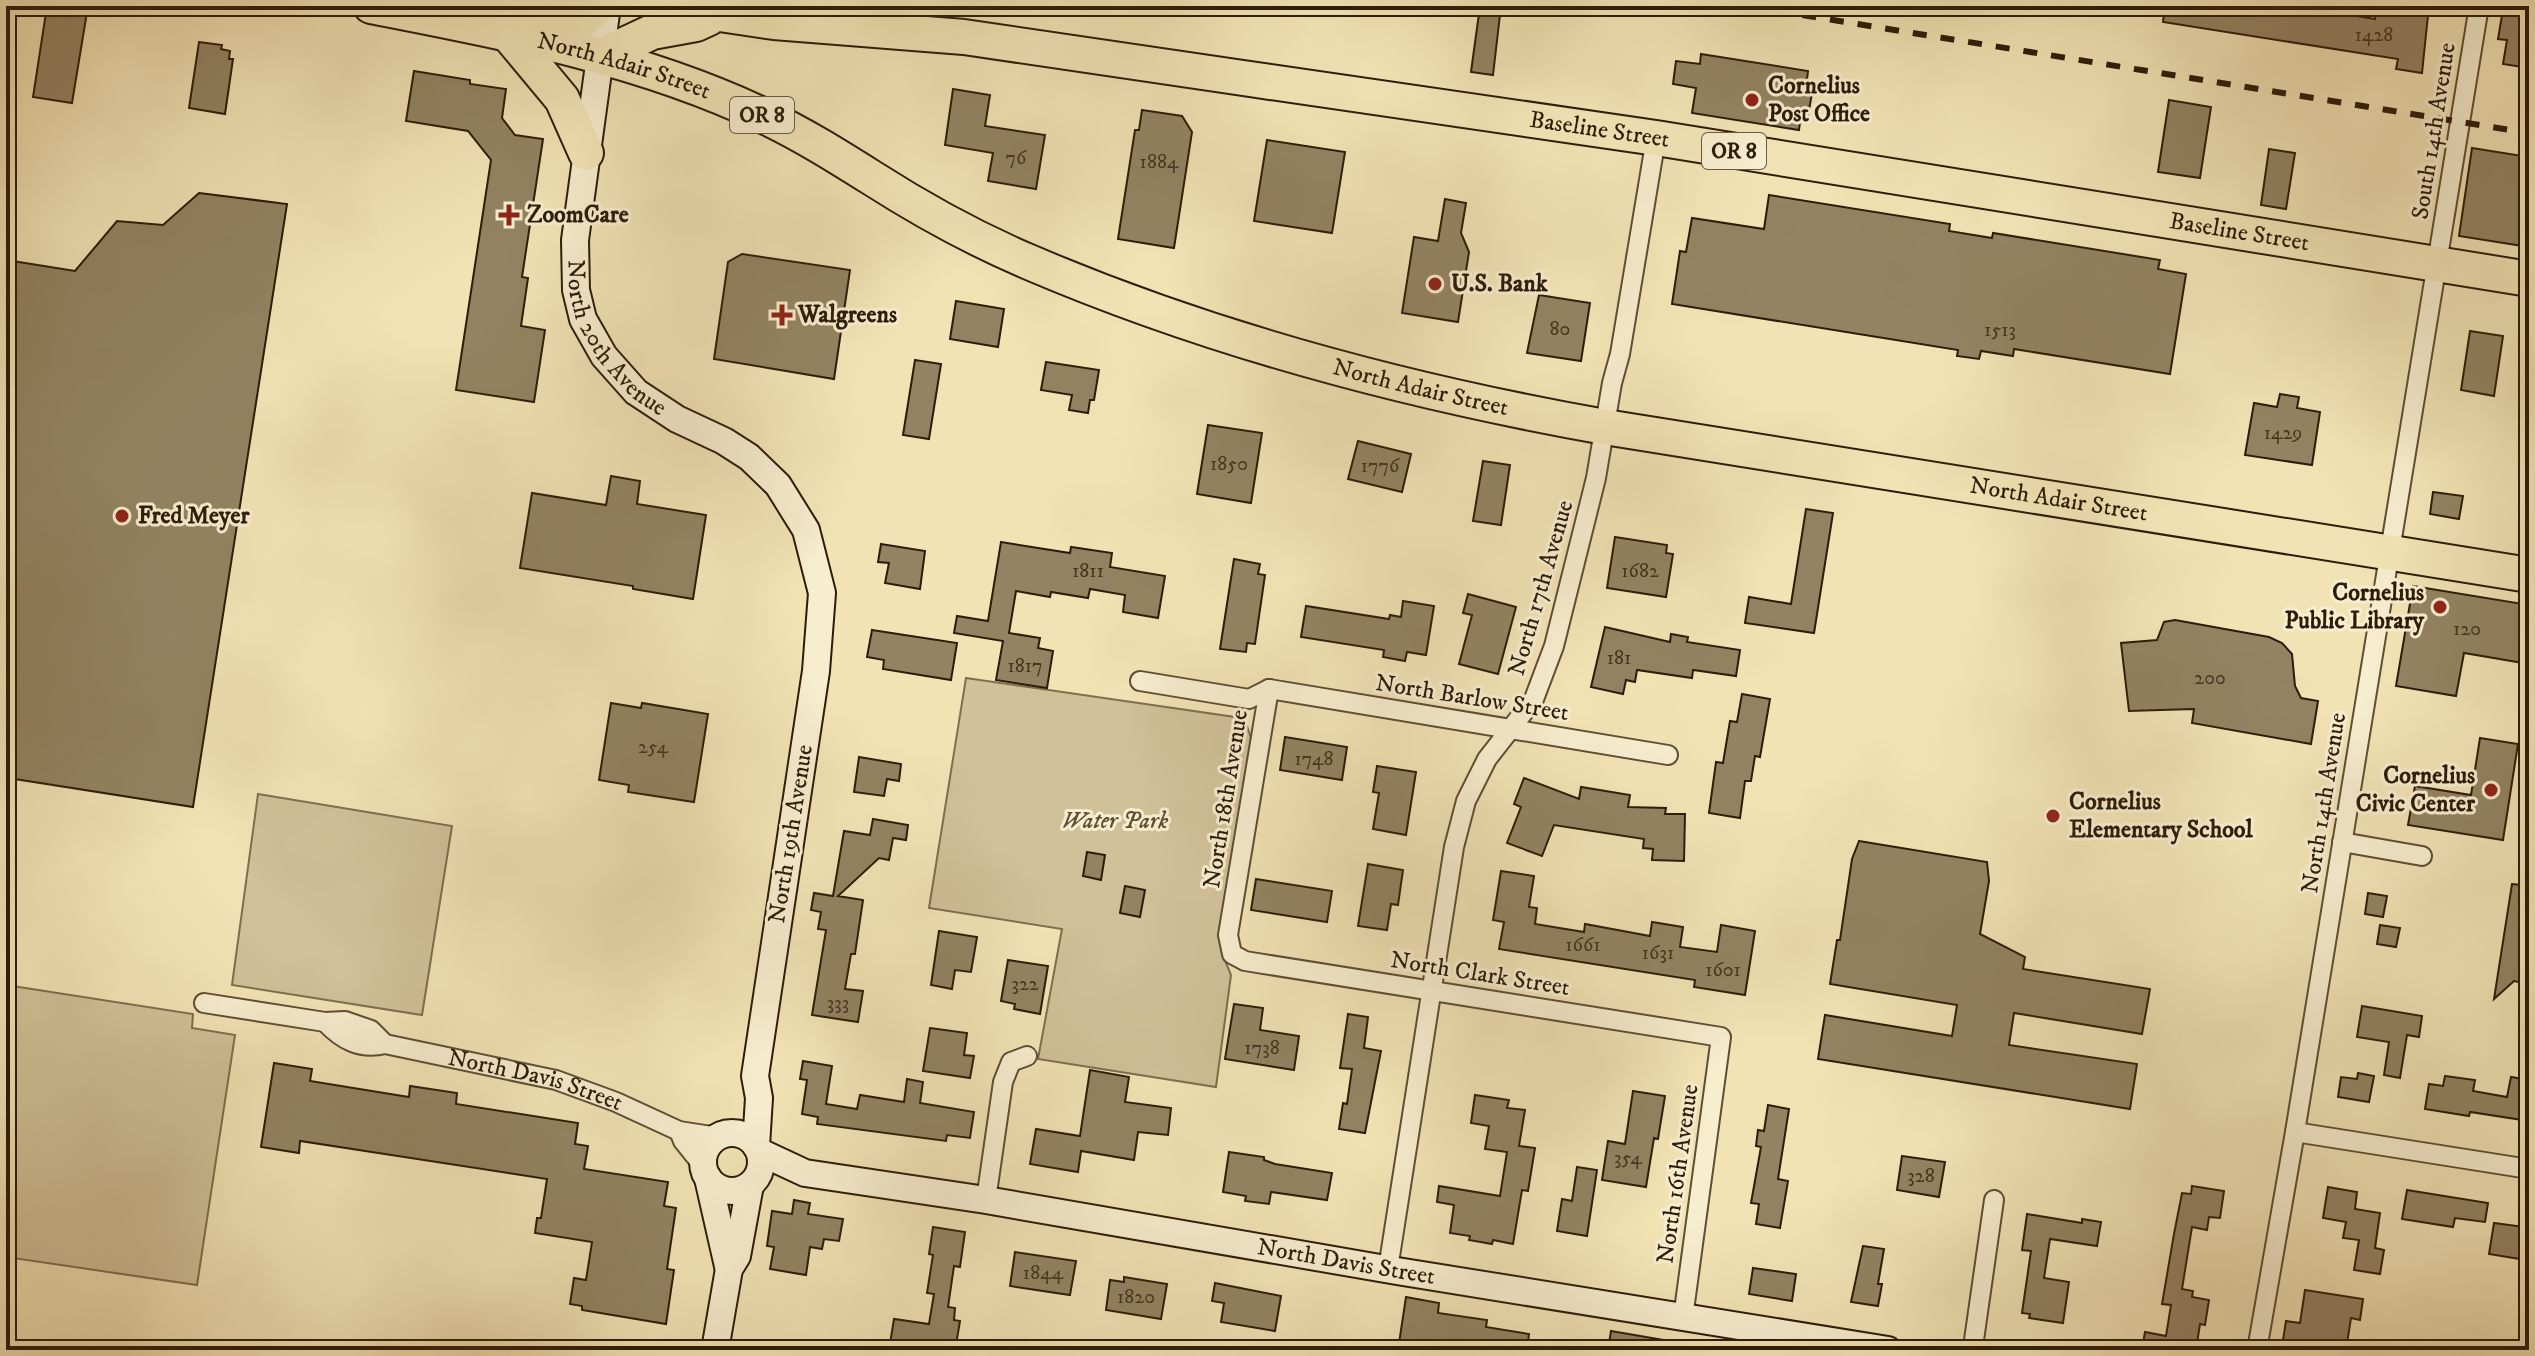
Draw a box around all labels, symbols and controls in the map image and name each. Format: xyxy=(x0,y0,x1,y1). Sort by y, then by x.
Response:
house number: 1428 xyxy=(2355,23,2393,48)
street label: North Adair Street xyxy=(534,26,715,106)
street label: South 14th Avenue xyxy=(2405,40,2463,222)
place label: Cornelius Post Office xyxy=(1768,71,1870,129)
marker: Cornelius Post Office xyxy=(1743,91,1761,109)
road number: OR 8 xyxy=(730,97,794,133)
street label: Baseline Street xyxy=(1528,105,1672,155)
road number: OR 8 xyxy=(1702,133,1766,169)
house number: 76 xyxy=(1006,146,1027,171)
house number: 1884 xyxy=(1140,150,1179,175)
place label: ZoomCare xyxy=(527,200,629,230)
marker: ZoomCare xyxy=(498,204,520,226)
street label: Baseline Street xyxy=(2167,206,2312,258)
street label: North 20th Avenue xyxy=(560,259,672,423)
place label: U.S. Bank xyxy=(1451,269,1549,299)
marker: U.S. Bank xyxy=(1426,275,1444,293)
place label: Walgreens xyxy=(797,300,897,330)
marker: Walgreens xyxy=(773,306,791,324)
house number: 80 xyxy=(1550,317,1570,342)
house number: 1513 xyxy=(1984,318,2016,343)
street label: North Adair Street xyxy=(1329,352,1511,423)
house number: 1429 xyxy=(2264,421,2302,446)
house number: 1850 xyxy=(1210,452,1248,477)
house number: 1776 xyxy=(1361,454,1400,479)
street label: North Adair Street xyxy=(1968,471,2150,529)
street label: North 17th Avenue xyxy=(1502,497,1580,679)
place label: Fred Meyer xyxy=(138,501,250,531)
marker: Fred Meyer xyxy=(113,507,131,525)
house number: 1811 xyxy=(1072,559,1104,584)
house number: 1682 xyxy=(1621,559,1659,584)
place label: Cornelius Public Library xyxy=(2284,578,2425,636)
marker: Cornelius Public Library xyxy=(2431,598,2449,616)
house number: 120 xyxy=(2453,617,2481,642)
house number: 181 xyxy=(1607,646,1631,671)
house number: 1817 xyxy=(1007,654,1043,679)
house number: 200 xyxy=(2194,666,2226,691)
street label: North Barlow Street xyxy=(1373,668,1571,728)
street label: North 18th Avenue xyxy=(1197,707,1255,891)
street label: North 14th Avenue xyxy=(2295,711,2353,895)
house number: 254 xyxy=(638,735,669,760)
street label: North 19th Avenue xyxy=(762,742,820,925)
house number: 1748 xyxy=(1294,747,1334,772)
place label: Cornelius Civic Center xyxy=(2356,761,2476,819)
marker: Cornelius Civic Center xyxy=(2482,781,2500,799)
place label: Cornelius Elementary School xyxy=(2069,787,2253,845)
park label: Water Park xyxy=(1062,806,1168,836)
marker: Cornelius Elementary School xyxy=(2044,807,2062,825)
house number: 1661 xyxy=(1565,933,1601,958)
house number: 1631 xyxy=(1642,941,1674,966)
street label: North Clark Street xyxy=(1388,945,1572,1003)
house number: 1601 xyxy=(1705,958,1741,983)
house number: 322 xyxy=(1011,972,1039,997)
house number: 333 xyxy=(827,991,849,1016)
house number: 1738 xyxy=(1244,1036,1280,1061)
street label: North Davis Street xyxy=(445,1043,628,1118)
street label: North 16th Avenue xyxy=(1651,1082,1705,1266)
house number: 354 xyxy=(1614,1146,1642,1171)
house number: 328 xyxy=(1907,1164,1935,1189)
street label: North Davis Street xyxy=(1255,1232,1437,1292)
house number: 1844 xyxy=(1023,1261,1064,1286)
house number: 1820 xyxy=(1117,1285,1155,1310)

